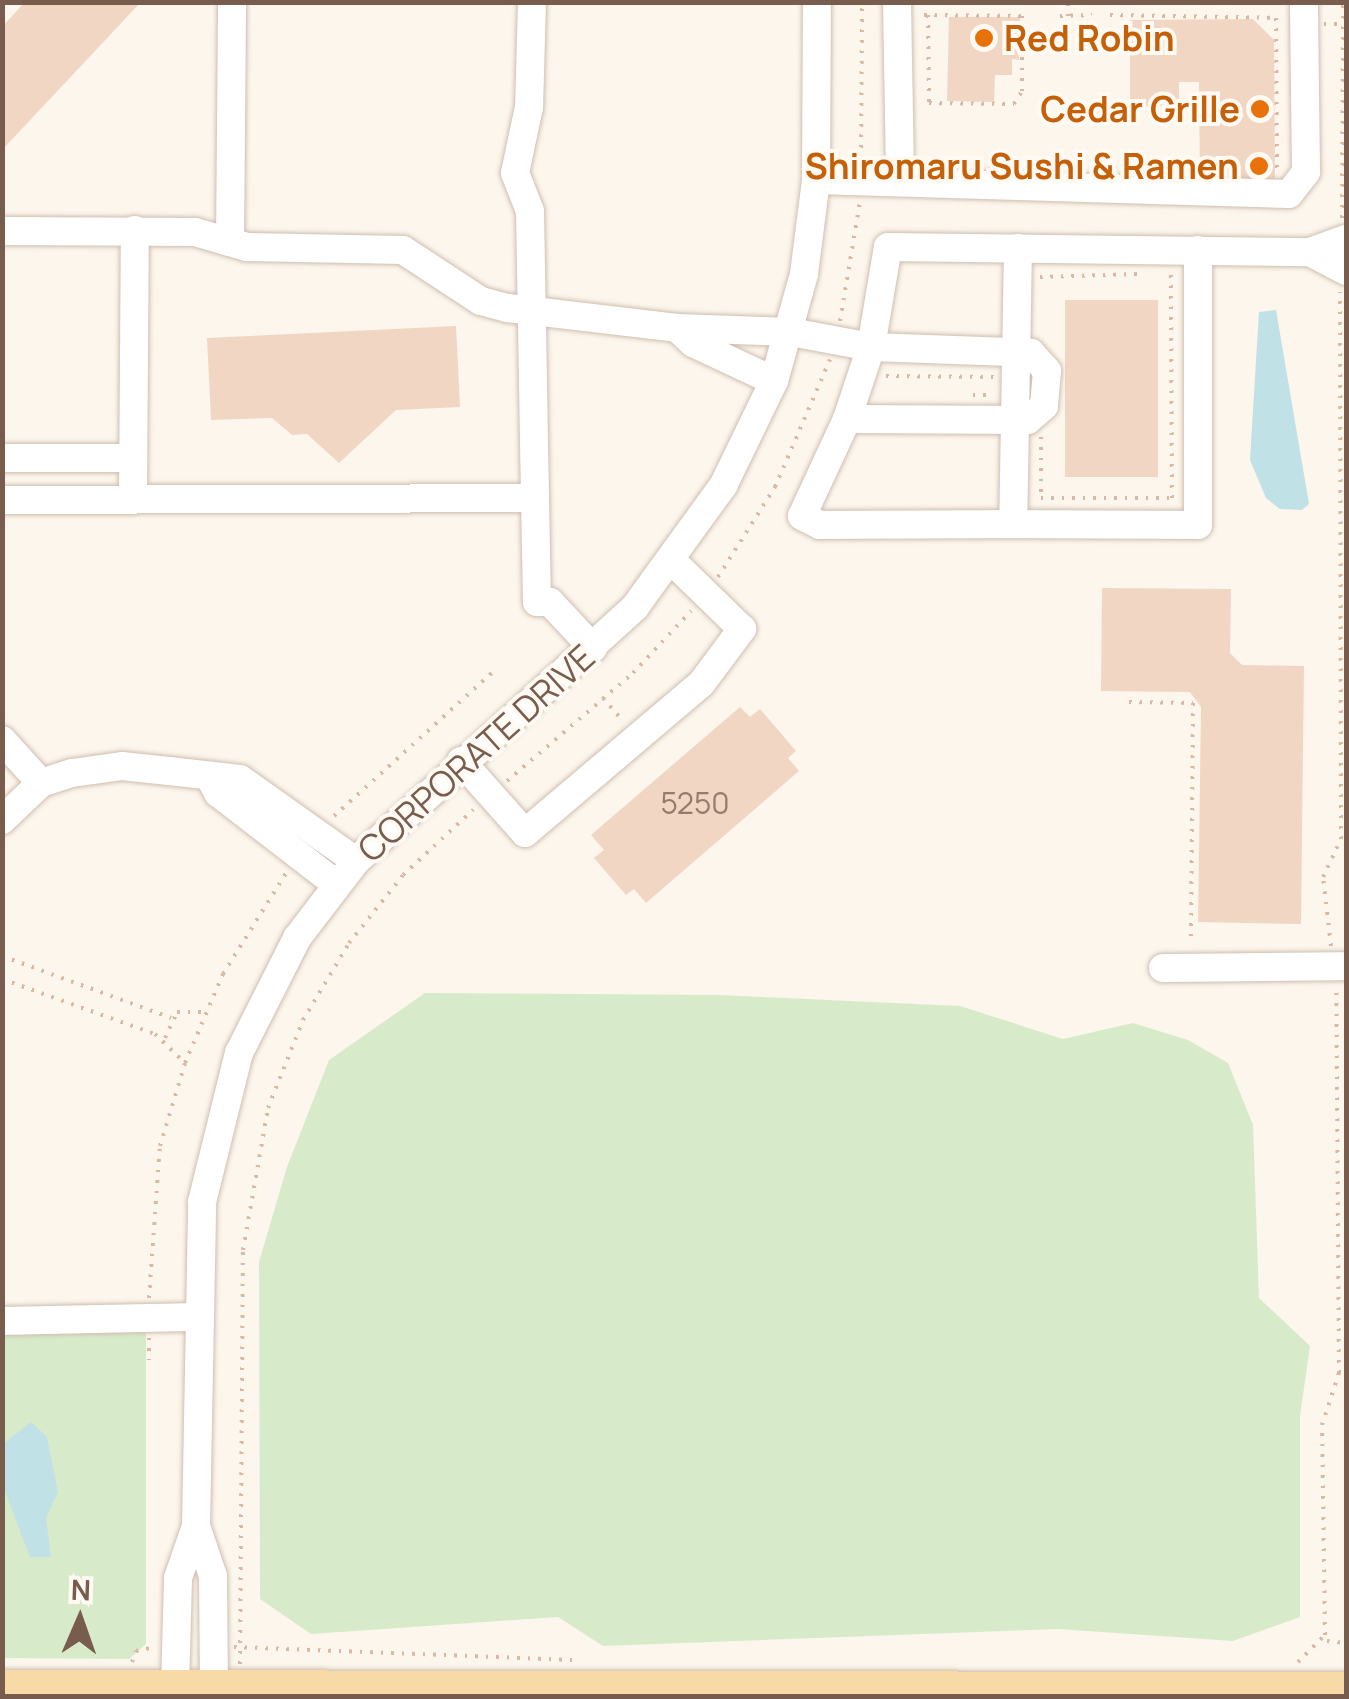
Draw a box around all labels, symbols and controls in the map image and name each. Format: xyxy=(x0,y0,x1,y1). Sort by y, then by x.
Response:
place label: Red Robin xyxy=(1004,17,1175,59)
marker: Red Robin xyxy=(973,27,995,49)
place label: Cedar Grille xyxy=(1040,88,1240,130)
marker: Cedar Grille xyxy=(1249,98,1271,120)
place label: Shiromaru Sushi & Ramen xyxy=(805,145,1239,187)
marker: Shiromaru Sushi & Ramen xyxy=(1248,155,1270,177)
street label: CORPORATE DRIVE xyxy=(349,636,603,870)
house number: 5250 xyxy=(660,785,730,821)
north arrow xyxy=(30,1569,130,1669)
text: N xyxy=(70,1570,92,1608)

